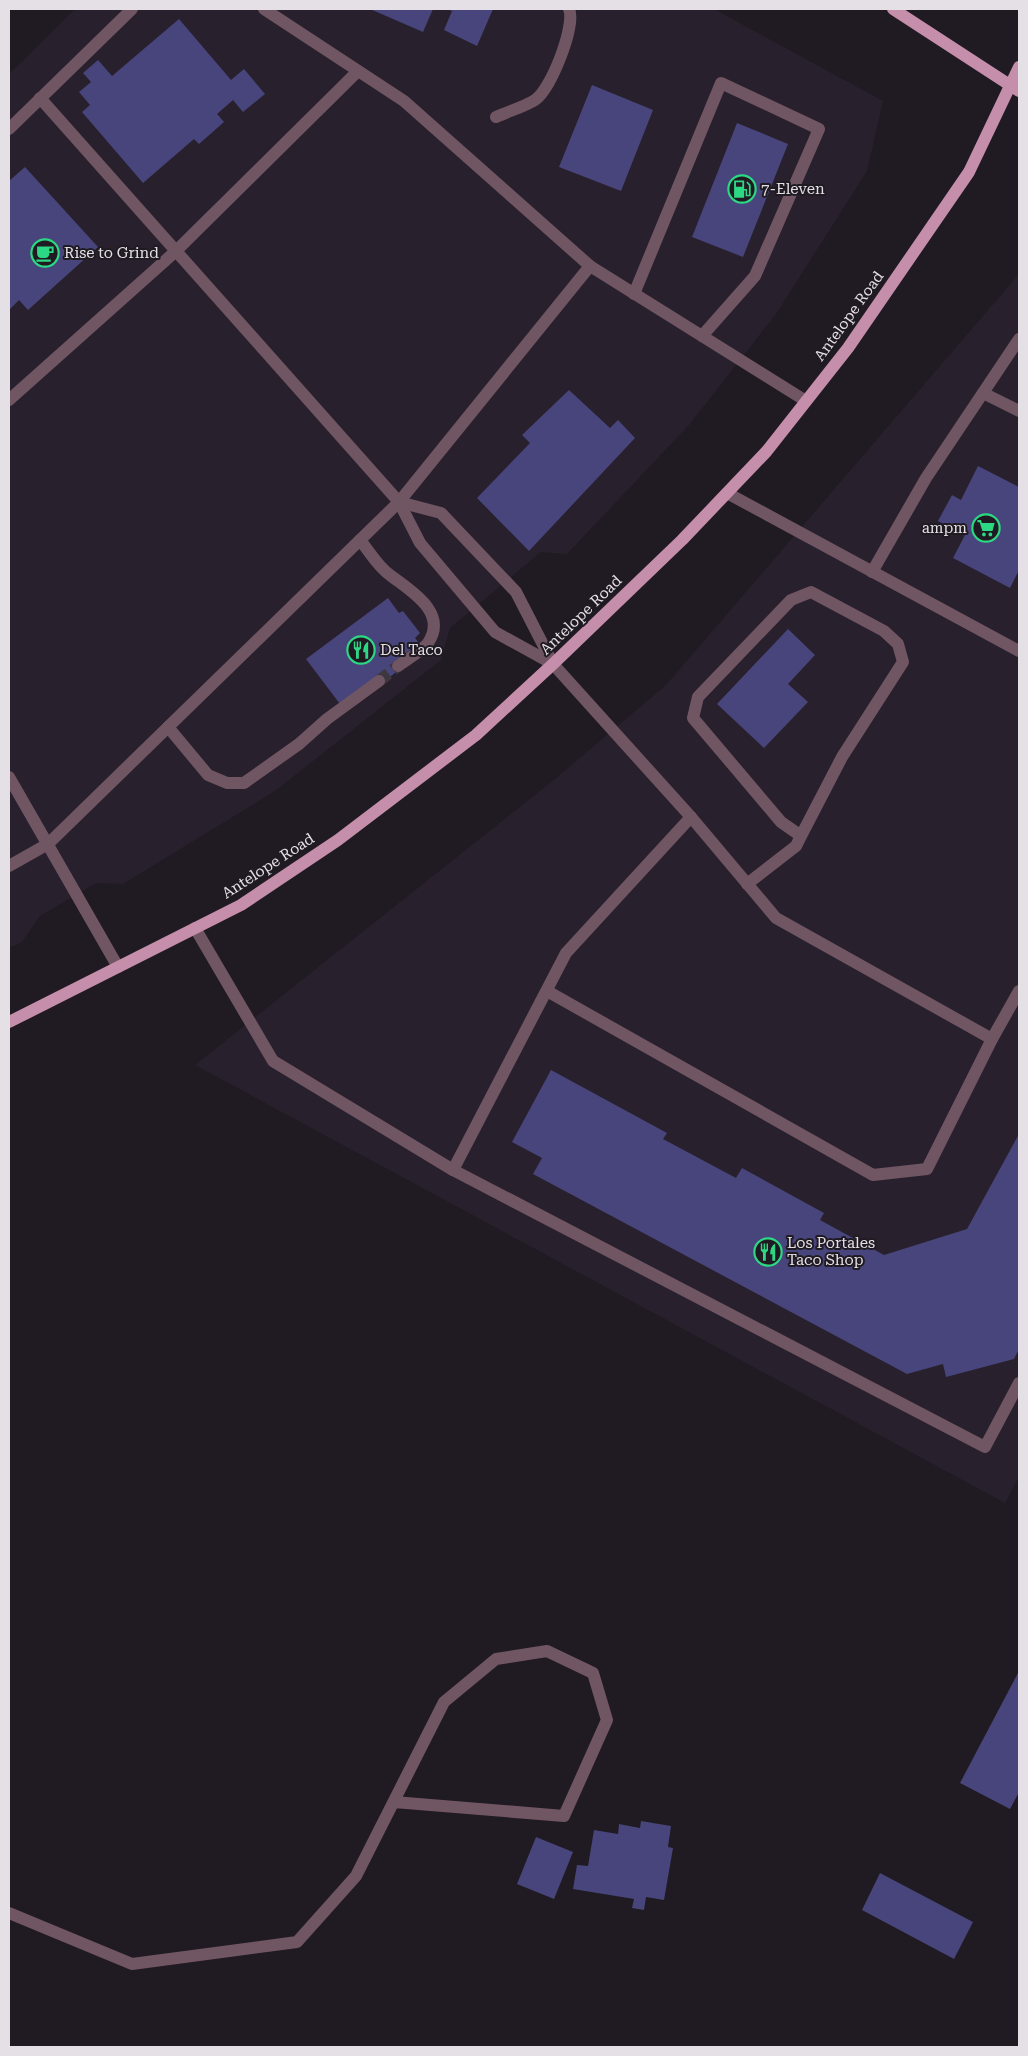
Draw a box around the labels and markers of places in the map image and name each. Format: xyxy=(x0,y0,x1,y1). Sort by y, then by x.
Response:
fuel station icon: 7-Eleven xyxy=(727,174,757,204)
place label: 7-Eleven xyxy=(761,180,825,198)
cafe icon: Rise to Grind xyxy=(30,238,60,268)
place label: Rise to Grind xyxy=(64,244,159,262)
supermarket icon: ampm xyxy=(971,513,1001,543)
place label: ampm xyxy=(922,519,967,537)
restaurant icon: Del Taco xyxy=(346,635,376,665)
place label: Del Taco xyxy=(380,641,443,659)
place label: Los Portales Taco Shop xyxy=(787,1234,875,1269)
restaurant icon: Los Portales Taco Shop xyxy=(753,1237,783,1267)

